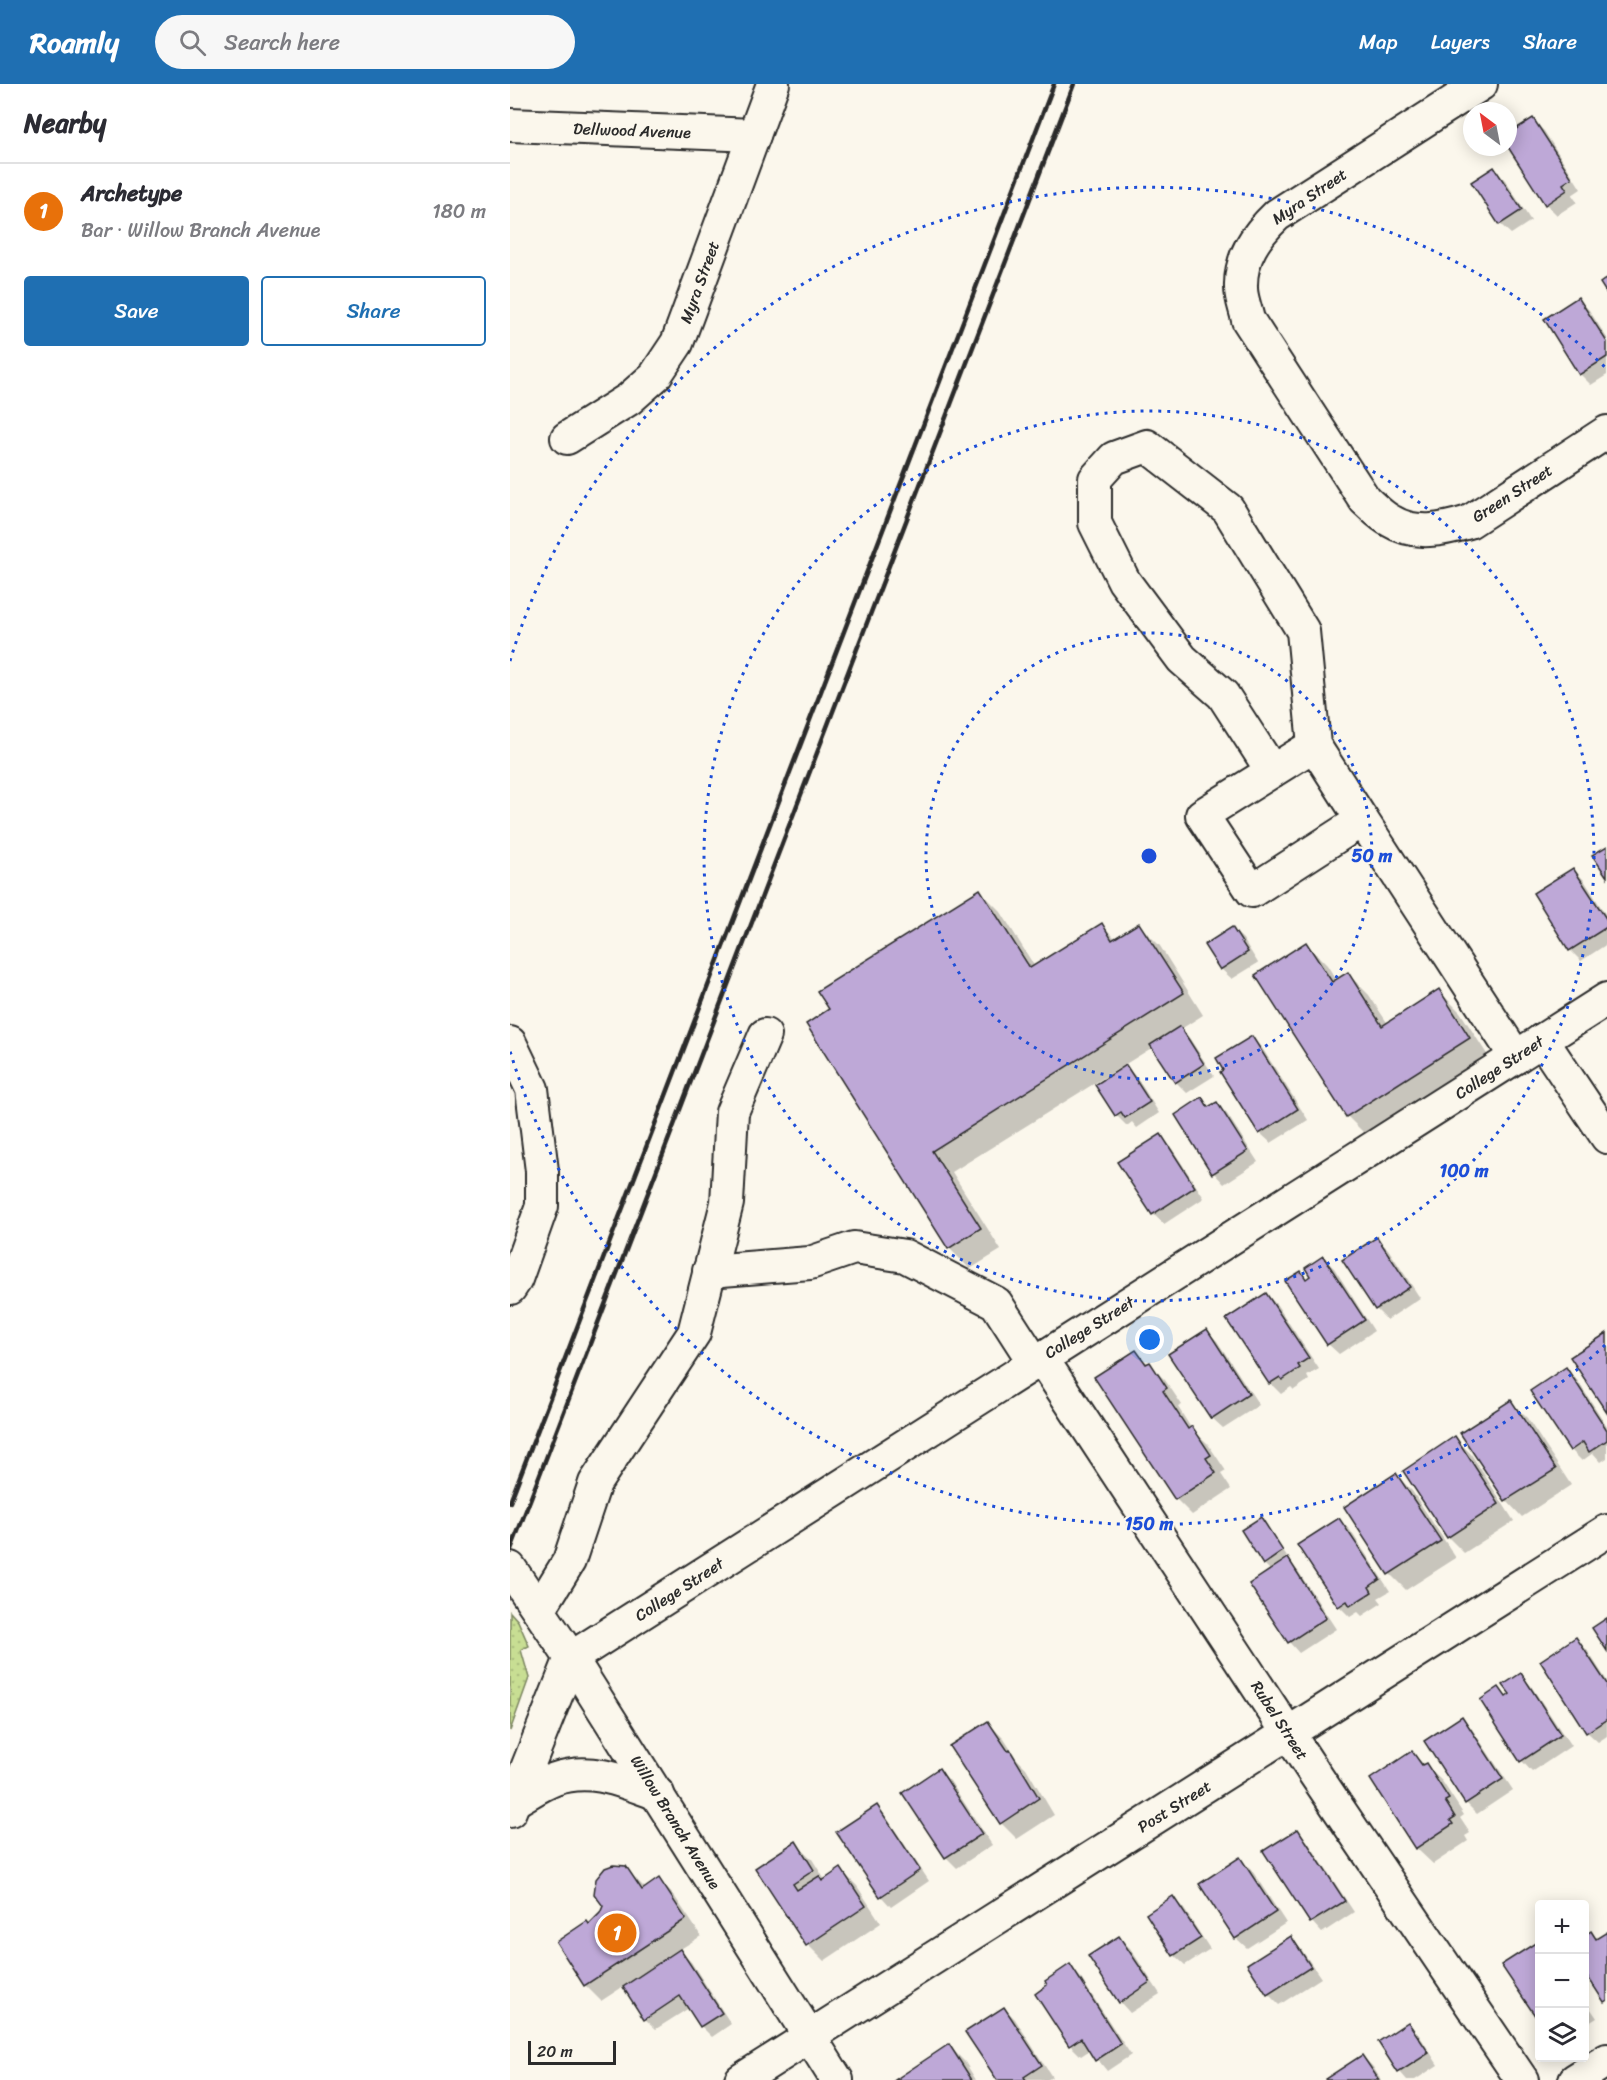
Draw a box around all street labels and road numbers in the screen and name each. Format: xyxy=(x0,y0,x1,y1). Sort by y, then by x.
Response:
street label: Dellwood Avenue xyxy=(573,114,692,147)
street label: Myra Street xyxy=(1265,160,1353,233)
street label: Myra Street xyxy=(671,237,728,328)
street label: Green Street xyxy=(1466,456,1559,531)
street label: College Street xyxy=(1449,1027,1550,1107)
street label: College Street xyxy=(1038,1288,1141,1367)
street label: College Street xyxy=(629,1549,730,1629)
street label: Rubel Street xyxy=(1243,1675,1316,1766)
street label: Willow Branch Avenue xyxy=(622,1749,729,1896)
street label: Post Street xyxy=(1131,1772,1217,1841)

